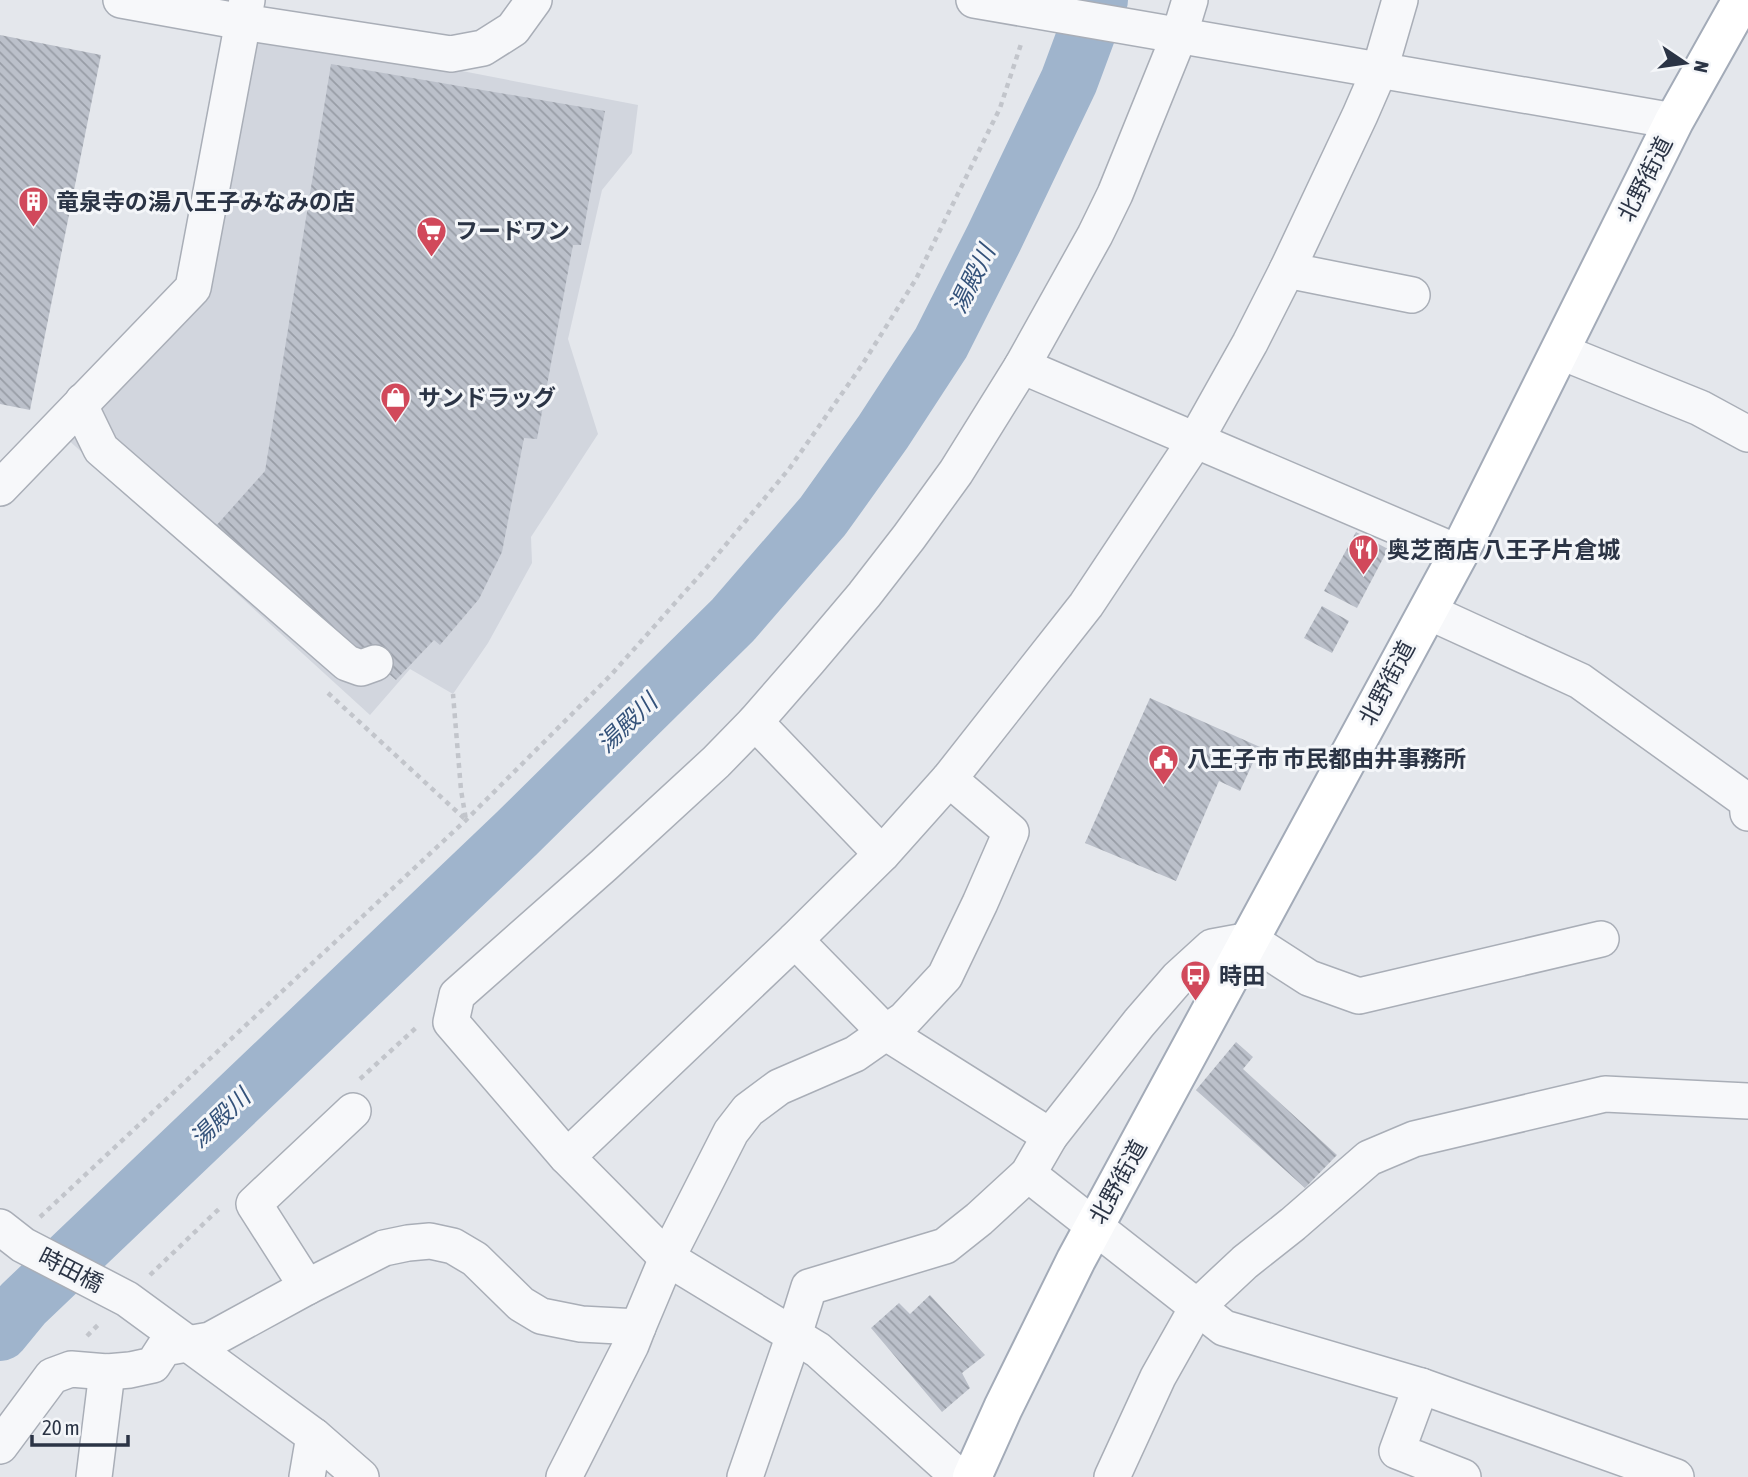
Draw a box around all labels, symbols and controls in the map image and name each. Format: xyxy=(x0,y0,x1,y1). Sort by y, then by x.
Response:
north arrow xyxy=(1650,28,1720,98)
text: N xyxy=(1690,59,1714,75)
street label: 北野街道 xyxy=(1613,132,1677,226)
building icon: 竜泉寺の湯八王子みなみの店 xyxy=(16,185,50,229)
place label: 竜泉寺の湯八王子みなみの店 xyxy=(56,189,355,215)
supermarket icon: フードワン xyxy=(415,214,449,258)
place label: フードワン xyxy=(455,218,570,244)
water label: 湯殿川 xyxy=(944,238,1001,317)
shop icon: サンドラッグ xyxy=(378,381,412,425)
place label: サンドラッグ xyxy=(418,385,556,411)
restaurant icon: 奥芝商店 八王子片倉城 xyxy=(1347,533,1381,577)
place label: 奥芝商店 八王子片倉城 xyxy=(1387,537,1620,563)
street label: 北野街道 xyxy=(1354,636,1420,730)
water label: 湯殿川 xyxy=(592,686,664,758)
public building icon: 八王子市 市民都由井事務所 xyxy=(1147,742,1181,786)
place label: 八王子市 市民都由井事務所 xyxy=(1187,746,1466,772)
bus stop icon: 時田 xyxy=(1179,959,1213,1003)
place label: 時田 xyxy=(1219,963,1265,989)
water label: 湯殿川 xyxy=(185,1081,257,1153)
street label: 北野街道 xyxy=(1084,1135,1152,1229)
street label: 時田橋 xyxy=(34,1243,108,1297)
scale bar xyxy=(32,1404,128,1448)
text: 20 m xyxy=(42,1415,80,1439)

